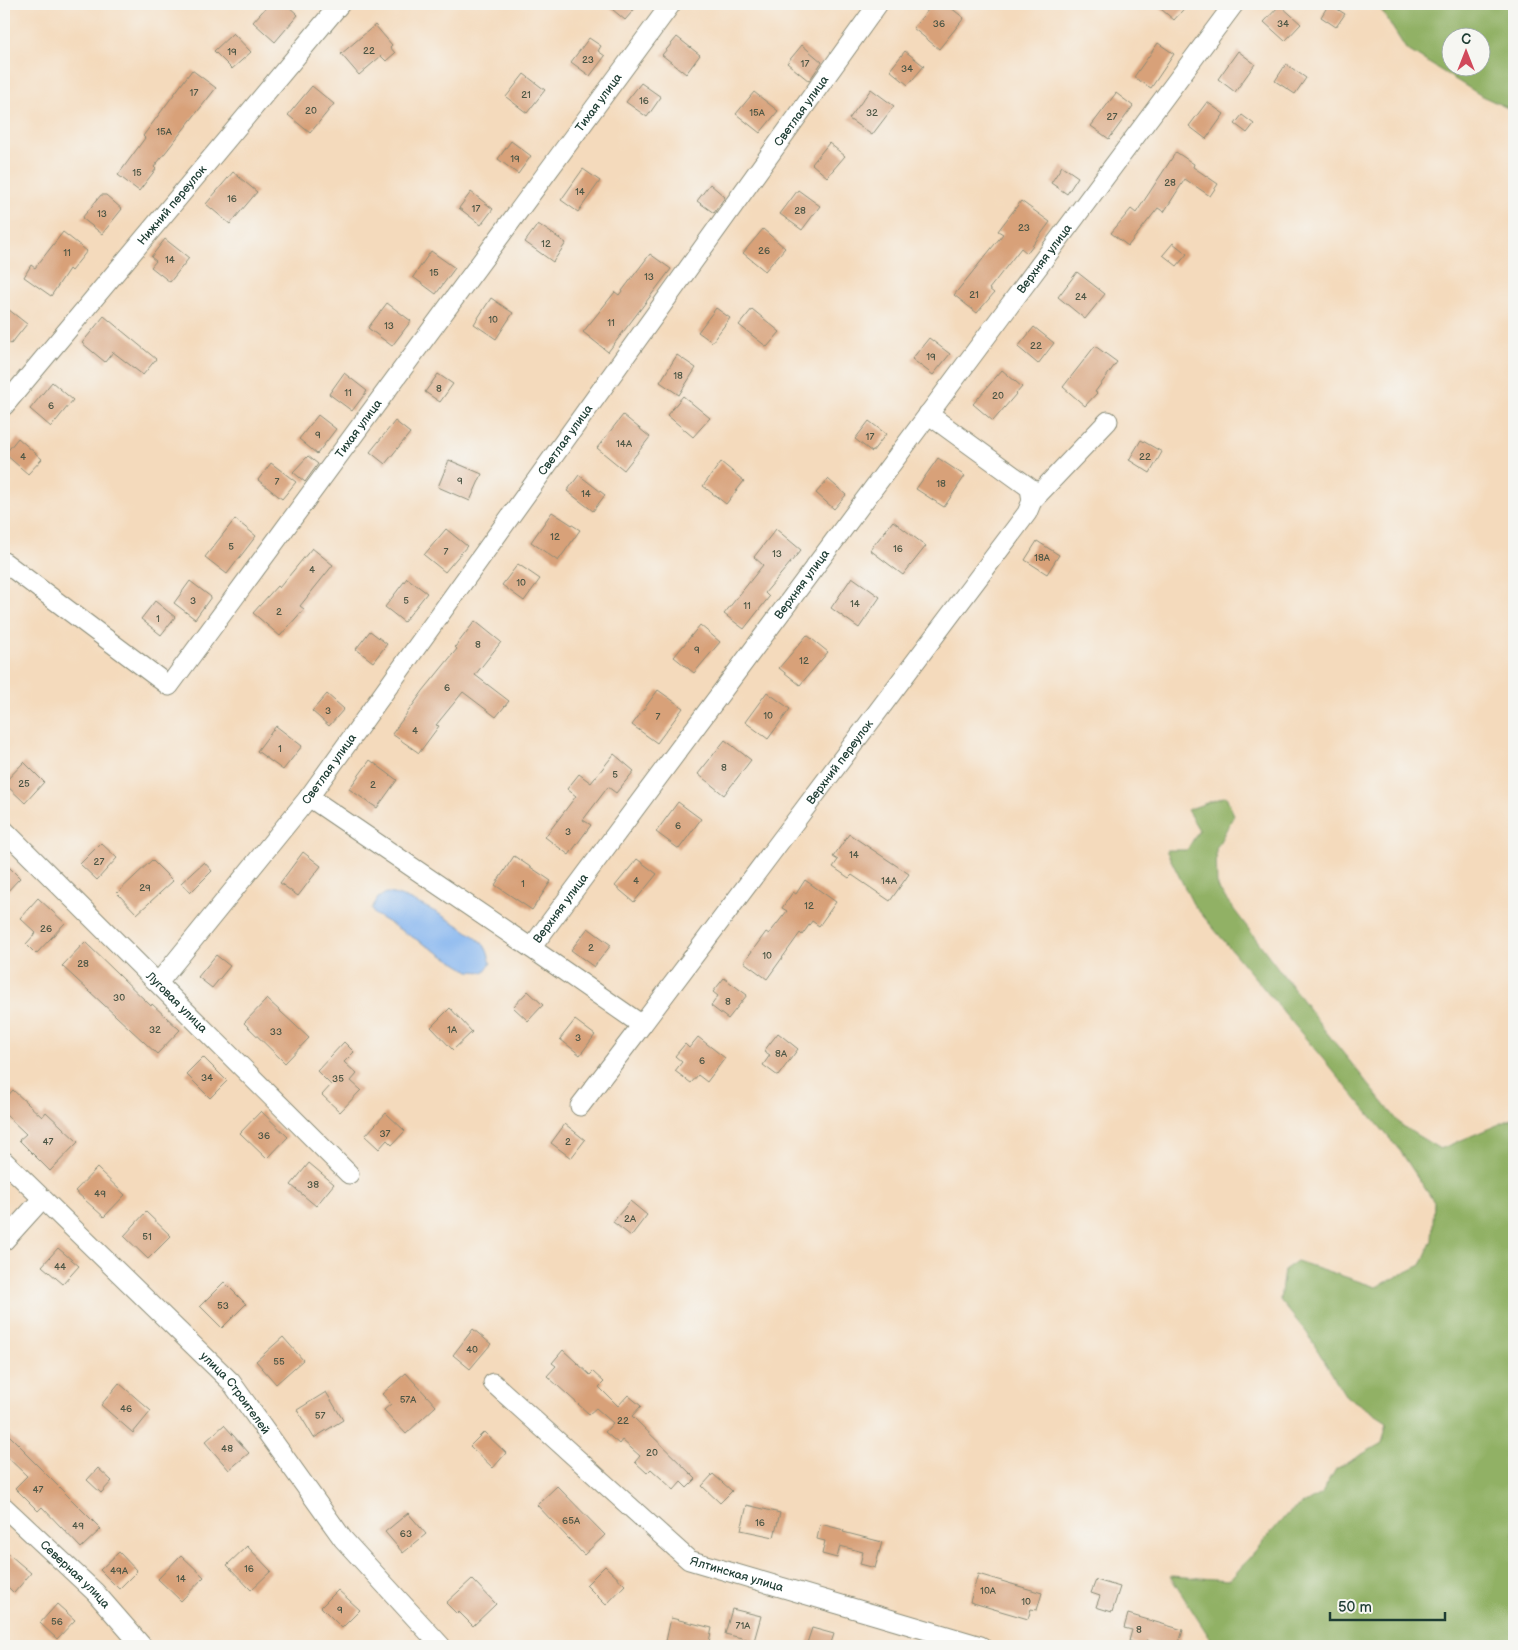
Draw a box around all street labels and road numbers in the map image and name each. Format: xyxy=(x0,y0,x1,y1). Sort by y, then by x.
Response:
street label: Тихая улица xyxy=(572,70,626,135)
street label: Светлая улица xyxy=(771,73,832,150)
street label: Нижний переулок xyxy=(135,162,211,248)
street label: Верхняя улица xyxy=(1014,221,1076,297)
street label: Тихая улица xyxy=(332,397,385,461)
street label: Светлая улица xyxy=(535,402,596,479)
street label: Верхняя улица xyxy=(771,547,833,622)
street label: Верхний переулок xyxy=(803,717,877,808)
street label: Светлая улица xyxy=(299,731,360,808)
street label: Верхняя улица xyxy=(530,871,592,946)
street label: Луговая улица xyxy=(142,968,210,1036)
street label: улица Строителей xyxy=(197,1349,273,1438)
street label: Северная улица xyxy=(37,1538,113,1612)
street label: Ялтинская улица xyxy=(688,1554,785,1595)

